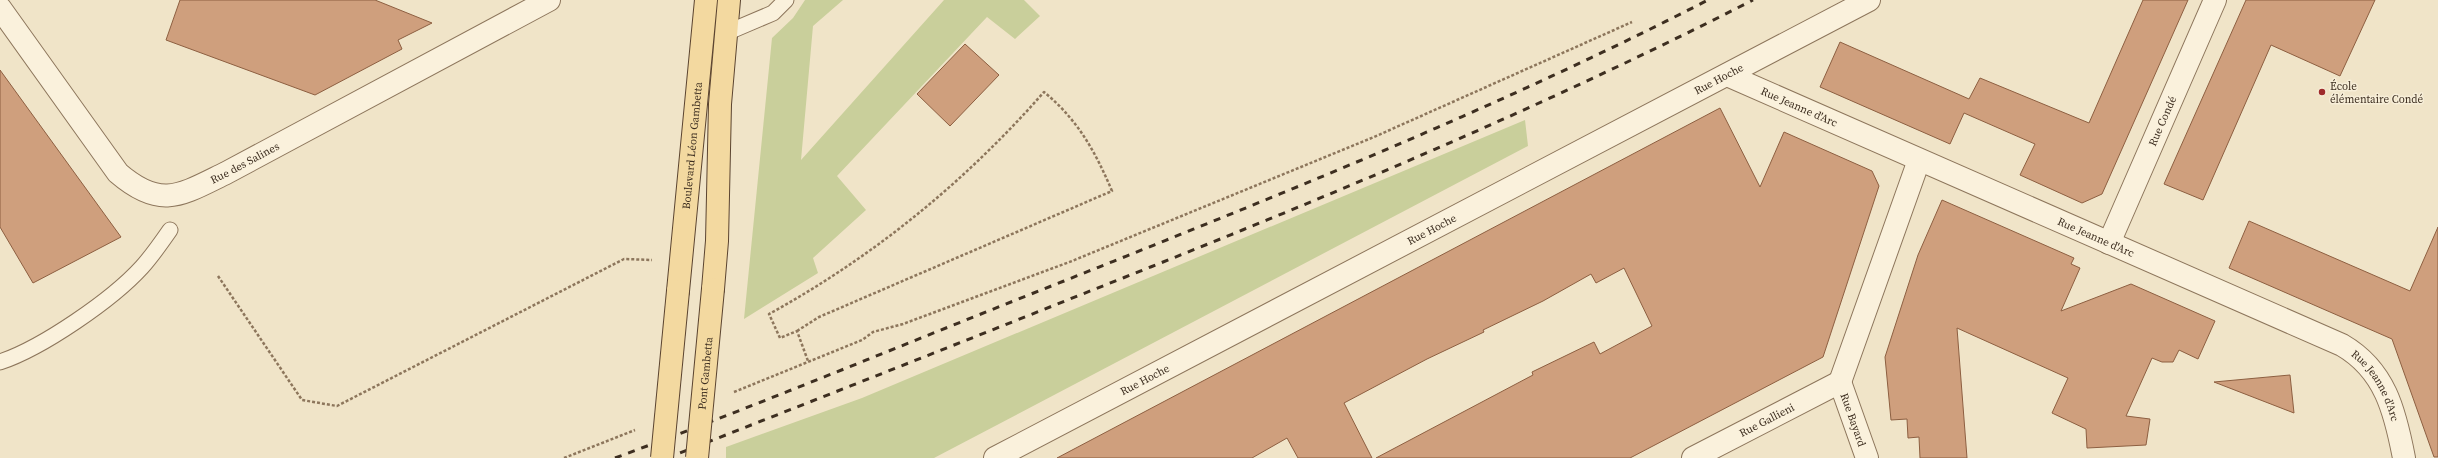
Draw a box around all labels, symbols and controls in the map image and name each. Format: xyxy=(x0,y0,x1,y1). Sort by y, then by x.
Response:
street label: Rue Hoche xyxy=(1691,60,1746,98)
place label: École élémentaire Condé xyxy=(2330,79,2424,107)
street label: Boulevard Léon Gambetta xyxy=(678,81,706,210)
street label: Rue Jeanne d'Arc xyxy=(1759,83,1841,130)
marker: École élémentaire Condé xyxy=(2317,87,2327,97)
street label: Rue Condé xyxy=(2145,93,2180,148)
street label: Rue des Salines xyxy=(208,138,282,187)
street label: Rue Hoche xyxy=(1404,210,1459,248)
street label: Rue Jeanne d'Arc xyxy=(2055,214,2137,261)
street label: Pont Gambetta xyxy=(694,336,716,410)
street label: Rue Jeanne d'Arc xyxy=(2348,346,2403,424)
street label: Rue Hoche xyxy=(1117,360,1172,399)
street label: Rue Bayard xyxy=(1837,391,1870,449)
street label: Rue Gallieni xyxy=(1737,399,1797,440)

